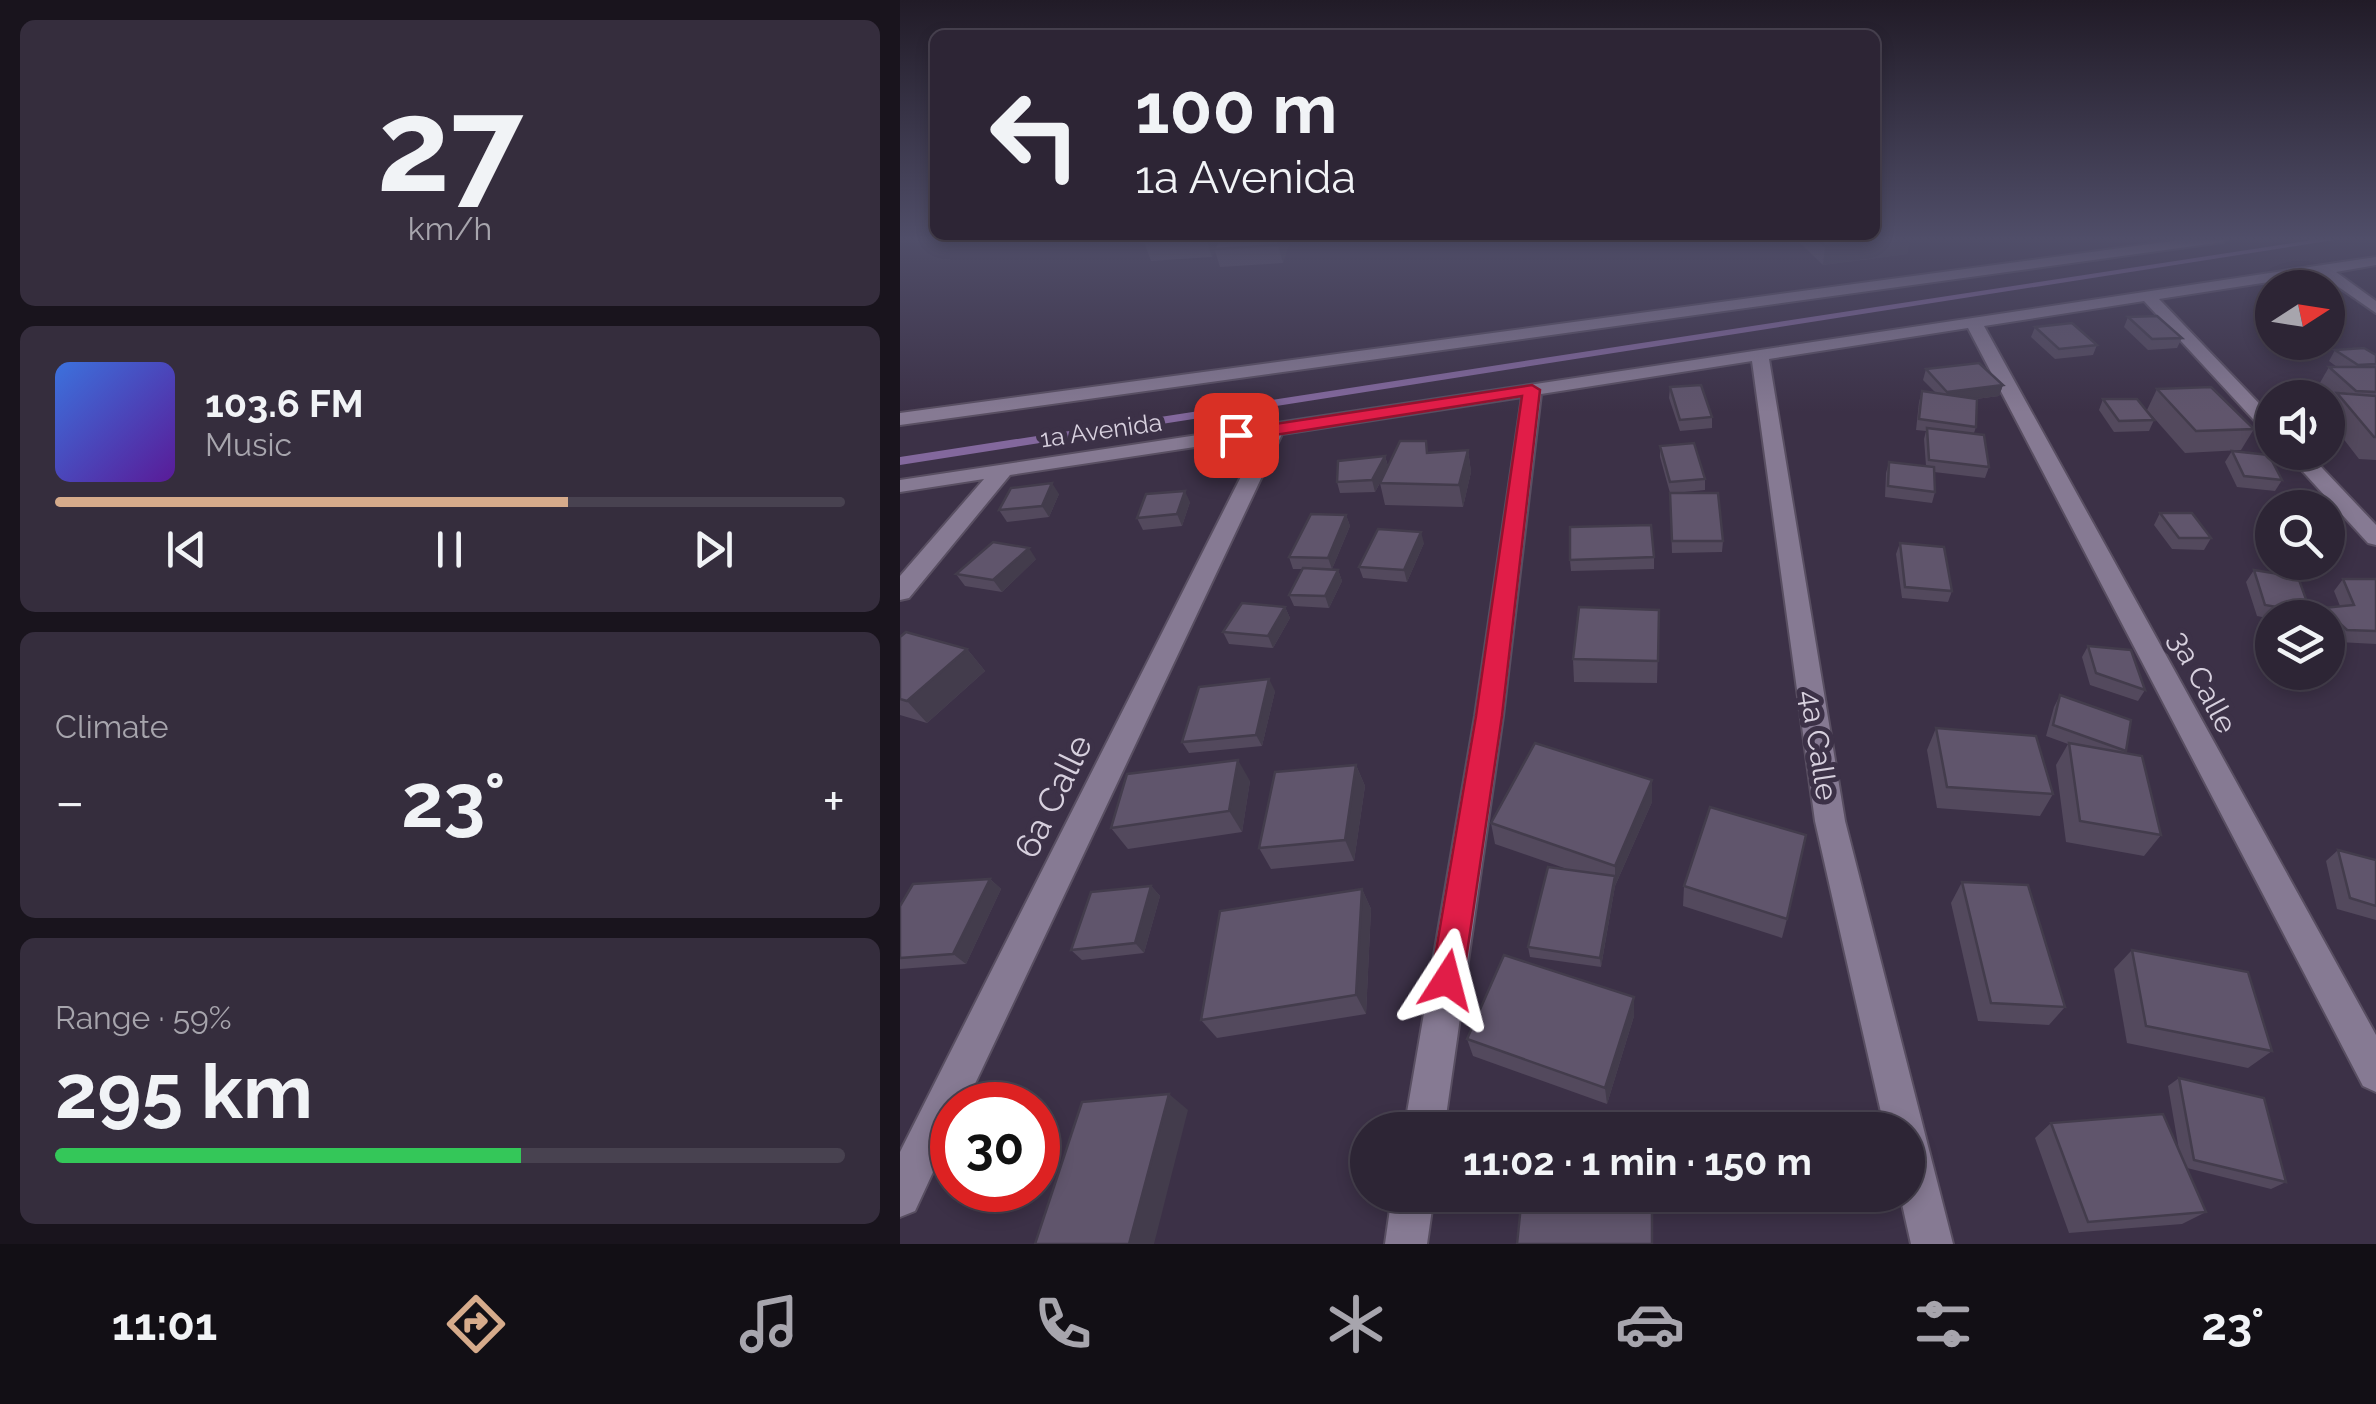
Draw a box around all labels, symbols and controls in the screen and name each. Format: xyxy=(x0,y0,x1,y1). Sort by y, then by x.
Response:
text: 100 m xyxy=(1135,67,1338,149)
text: 27 xyxy=(377,69,523,221)
icon: left xyxy=(970,70,1100,200)
text: 1a Avenida xyxy=(1135,151,1356,204)
text: km/h xyxy=(408,210,492,247)
north arrow xyxy=(2255,270,2345,360)
map controls xyxy=(2255,270,2345,690)
button: sound xyxy=(2255,380,2345,470)
text: 103.6 FM xyxy=(205,381,364,426)
pin xyxy=(1194,393,1279,478)
street label: 1a Avenida xyxy=(1038,407,1164,453)
icon: arrive xyxy=(1209,408,1264,463)
text: Music xyxy=(205,426,292,463)
button: search xyxy=(2255,490,2345,580)
icon: previous xyxy=(159,522,214,577)
icon: pause xyxy=(422,522,477,577)
icon: next xyxy=(686,522,741,577)
button: layers xyxy=(2255,600,2345,690)
street label: 3a Calle xyxy=(2162,625,2244,739)
street label: 4a Calle xyxy=(1793,687,1845,803)
text: Climate xyxy=(55,708,169,745)
street label: 6a Calle xyxy=(1006,728,1100,864)
text: 23° xyxy=(401,756,506,845)
text: − xyxy=(55,769,85,834)
text: + xyxy=(822,769,845,834)
position arrow xyxy=(1395,928,1499,1032)
text: Range · 59% xyxy=(55,999,232,1036)
text: 295 km xyxy=(55,1047,313,1136)
speed limit sign: 30 xyxy=(930,1082,1060,1212)
text: 11:02 · 1 min · 150 m xyxy=(1463,1139,1812,1184)
icon: directions xyxy=(441,1289,511,1359)
icon: music xyxy=(734,1289,804,1359)
icon: phone xyxy=(1028,1289,1098,1359)
icon: climate xyxy=(1321,1289,1391,1359)
icon: car xyxy=(1615,1289,1685,1359)
icon: filters xyxy=(1908,1289,1978,1359)
text: 11:01 xyxy=(112,1298,217,1351)
text: 23° xyxy=(2202,1298,2264,1351)

